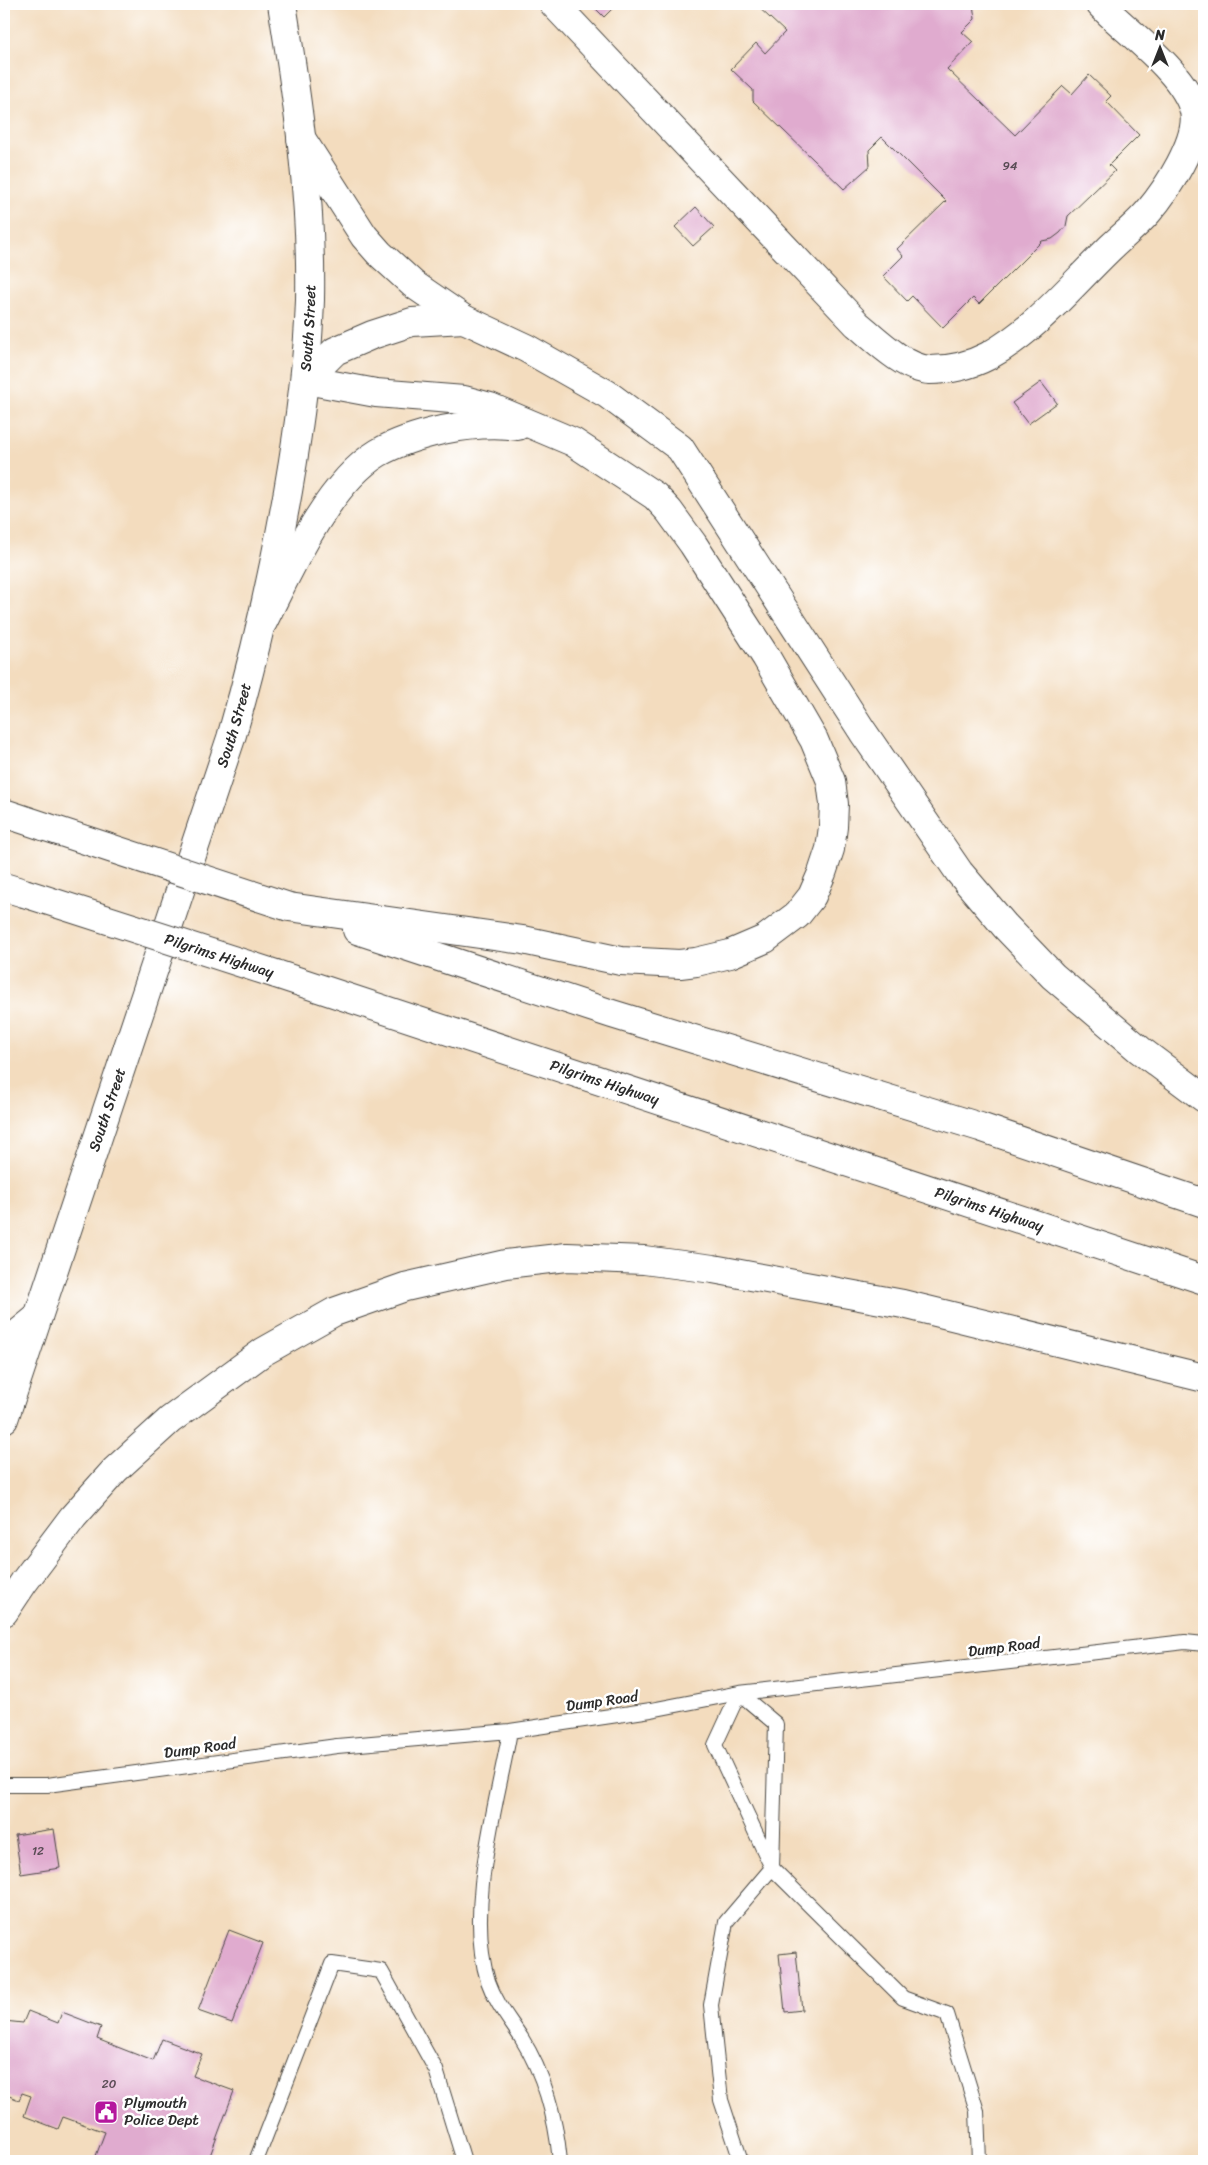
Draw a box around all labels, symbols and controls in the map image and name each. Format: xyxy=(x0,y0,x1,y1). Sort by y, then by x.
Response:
north arrow xyxy=(1136,22,1186,72)
text: N xyxy=(1154,23,1165,48)
house number: 94 xyxy=(1003,155,1018,177)
street label: South Street xyxy=(292,284,323,373)
street label: South Street xyxy=(209,680,259,771)
street label: Pilgrims Highway xyxy=(161,926,277,986)
street label: Pilgrims Highway xyxy=(547,1052,663,1113)
street label: South Street xyxy=(81,1064,133,1155)
street label: Pilgrims Highway xyxy=(931,1179,1048,1239)
street label: Dump Road xyxy=(966,1630,1043,1664)
street label: Dump Road xyxy=(564,1683,641,1719)
street label: Dump Road xyxy=(162,1730,239,1766)
house number: 12 xyxy=(32,1840,44,1862)
house number: 20 xyxy=(102,2073,117,2095)
place label: Plymouth Police Dept xyxy=(124,2090,199,2133)
public building icon: Plymouth Police Dept xyxy=(93,2099,119,2125)

